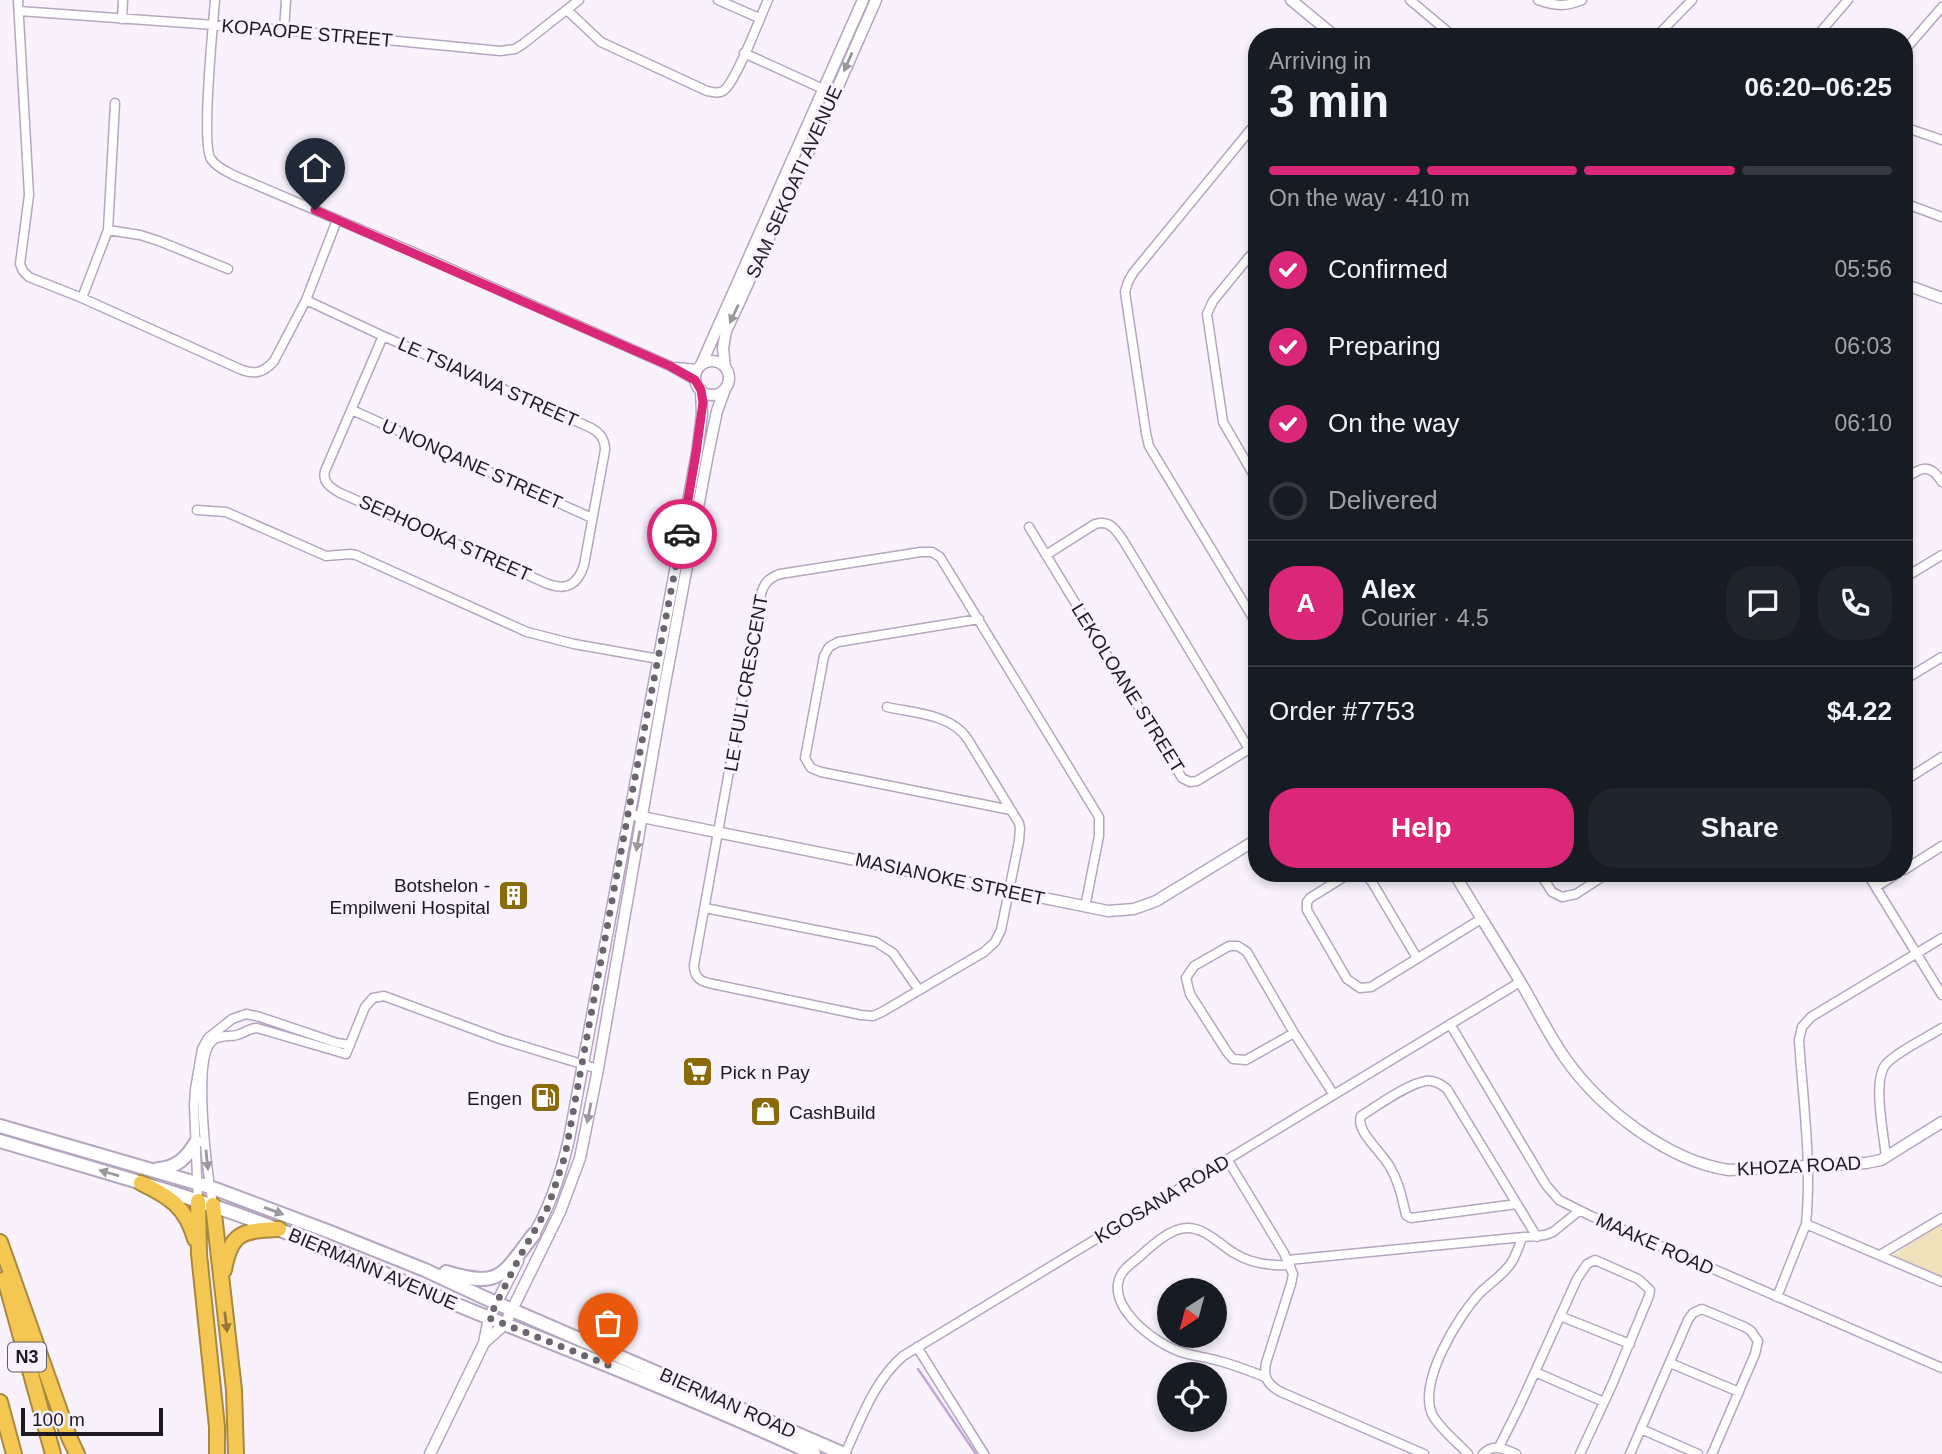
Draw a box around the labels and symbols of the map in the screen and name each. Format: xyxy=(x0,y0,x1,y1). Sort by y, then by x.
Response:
street label: KOPAOPE STREET xyxy=(221,15,394,51)
one-way arrow xyxy=(843,52,854,73)
street label: SAM SEKOATI AVENUE xyxy=(742,83,846,281)
pin xyxy=(285,138,345,210)
one-way arrow xyxy=(728,304,740,324)
street label: LE TSIAVAVA STREET xyxy=(395,333,582,431)
street label: U NONQANE STREET xyxy=(379,415,566,513)
street label: SEPHOOKA STREET xyxy=(356,491,535,586)
courier xyxy=(647,499,717,569)
street label: LE FULI CRESCENT xyxy=(720,592,772,773)
street label: LEKOLOANE STREET xyxy=(1067,600,1189,777)
one-way arrow xyxy=(632,830,643,852)
street label: MASIANOKE STREET xyxy=(853,849,1047,909)
place label: Botshelon - Empilweni Hospital xyxy=(329,875,490,918)
building icon: Botshelon - Empilweni Hospital xyxy=(496,879,530,913)
supermarket icon: Pick n Pay xyxy=(680,1055,714,1089)
place label: Pick n Pay xyxy=(720,1062,810,1083)
fuel station icon: Engen xyxy=(528,1081,562,1115)
place label: Engen xyxy=(467,1088,522,1109)
shop icon: CashBuild xyxy=(749,1095,783,1129)
one-way arrow xyxy=(584,1102,595,1124)
place label: CashBuild xyxy=(789,1102,876,1123)
one-way arrow xyxy=(202,1149,213,1171)
street label: KGOSANA ROAD xyxy=(1091,1151,1233,1247)
street label: KHOZA ROAD xyxy=(1736,1152,1862,1180)
one-way arrow xyxy=(98,1168,119,1178)
one-way arrow xyxy=(263,1205,284,1216)
street label: MAAKE ROAD xyxy=(1593,1209,1717,1279)
street label: BIERMANN AVENUE xyxy=(285,1224,461,1314)
north arrow xyxy=(1157,1278,1227,1348)
pin xyxy=(578,1293,638,1365)
one-way arrow xyxy=(220,1311,231,1333)
road number: N3 xyxy=(8,1342,46,1372)
street label: BIERMAN ROAD xyxy=(657,1364,799,1442)
scale bar xyxy=(21,1405,163,1437)

